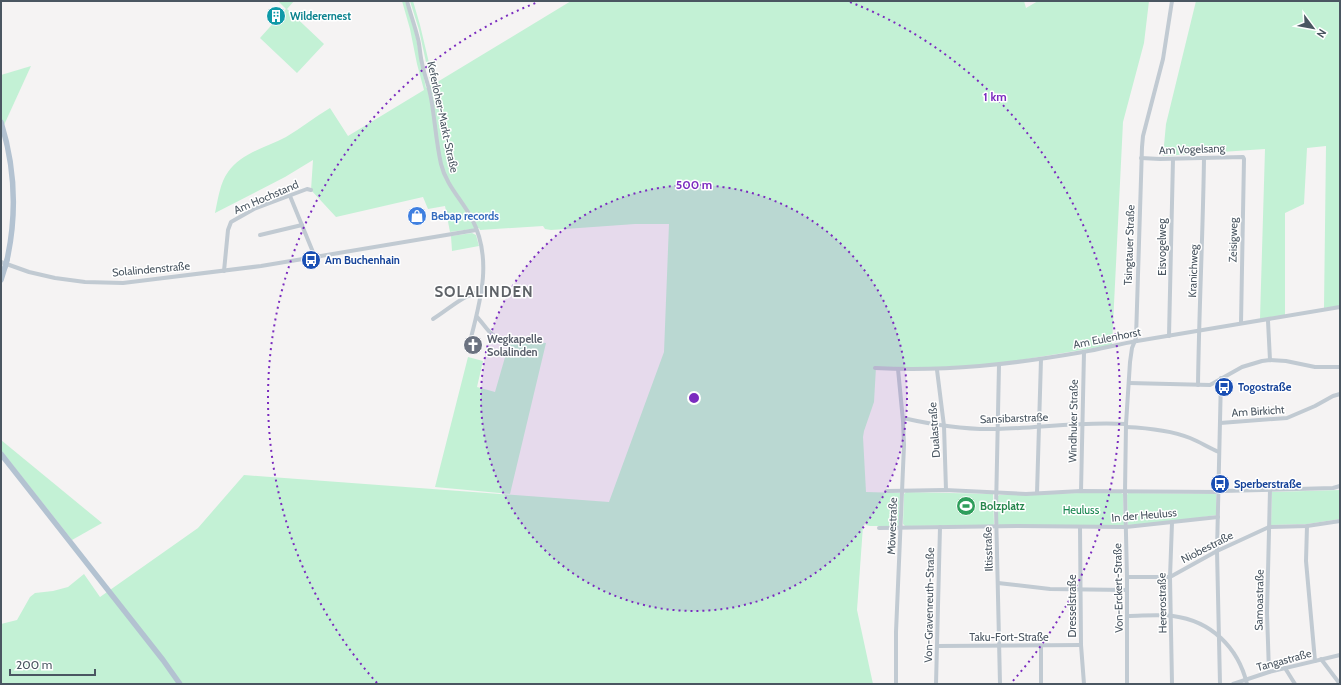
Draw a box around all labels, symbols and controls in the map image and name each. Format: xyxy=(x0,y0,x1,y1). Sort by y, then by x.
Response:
building icon: Wilderernest xyxy=(265,5,287,27)
north arrow xyxy=(1293,8,1333,48)
place label: Wilderernest xyxy=(290,9,351,23)
text: N xyxy=(1313,26,1329,40)
street label: Keferloher-Markt-Straße xyxy=(424,60,462,174)
text: 1 km xyxy=(983,89,1007,104)
street label: Am Vogelsang xyxy=(1159,141,1226,157)
street label: Am Hochstand xyxy=(231,177,301,217)
text: 500 m xyxy=(676,177,712,192)
street label: Tsingtauer Straße xyxy=(1121,204,1137,286)
shop icon: Bebap records xyxy=(406,205,428,227)
place label: Bebap records xyxy=(431,209,499,223)
street label: Zeisigweg xyxy=(1226,217,1240,263)
street label: Eisvogelweg xyxy=(1155,218,1169,276)
street label: Kranichweg xyxy=(1185,244,1201,298)
bus stop icon: Am Buchenhain xyxy=(300,249,322,271)
place label: Am Buchenhain xyxy=(325,253,400,267)
street label: Solalindenstraße xyxy=(111,259,191,279)
district label: SOLALINDEN xyxy=(434,283,534,301)
street label: Am Eulenhorst xyxy=(1072,325,1142,351)
place label: Wegkapelle Solalinden xyxy=(487,332,543,359)
church icon: Wegkapelle Solalinden xyxy=(462,334,484,356)
bus stop icon: Togostraße xyxy=(1213,376,1235,398)
street label: Windhuker Straße xyxy=(1065,379,1081,463)
place label: Togostraße xyxy=(1238,380,1292,394)
centre of rings xyxy=(687,391,701,405)
street label: Dualastraße xyxy=(925,401,943,458)
street label: Am Birkicht xyxy=(1231,402,1285,420)
street label: Sansibarstraße xyxy=(980,410,1049,426)
bus stop icon: Sperberstraße xyxy=(1209,473,1231,495)
place label: Sperberstraße xyxy=(1234,477,1302,491)
sports icon: Bolzplatz xyxy=(955,495,977,517)
street label: Möwestraße xyxy=(884,497,900,555)
place label: Bolzplatz xyxy=(980,499,1026,513)
park label: Heuluss xyxy=(1063,503,1100,517)
street label: In der Heuluss xyxy=(1111,505,1178,525)
street label: Iltisstraße xyxy=(980,526,996,572)
street label: Niobestraße xyxy=(1179,528,1236,566)
street label: Von-Erckert-Straße xyxy=(1110,543,1126,633)
street label: Von-Gravenreuth-Straße xyxy=(921,547,937,663)
street label: Samoastraße xyxy=(1251,569,1267,631)
street label: Hererostraße xyxy=(1154,572,1170,633)
street label: Dresselstraße xyxy=(1065,574,1079,638)
street label: Taku-Fort-Straße xyxy=(969,630,1049,644)
street label: Tangastraße xyxy=(1255,646,1313,674)
scale bar xyxy=(10,651,95,677)
text: 200 m xyxy=(16,657,52,672)

